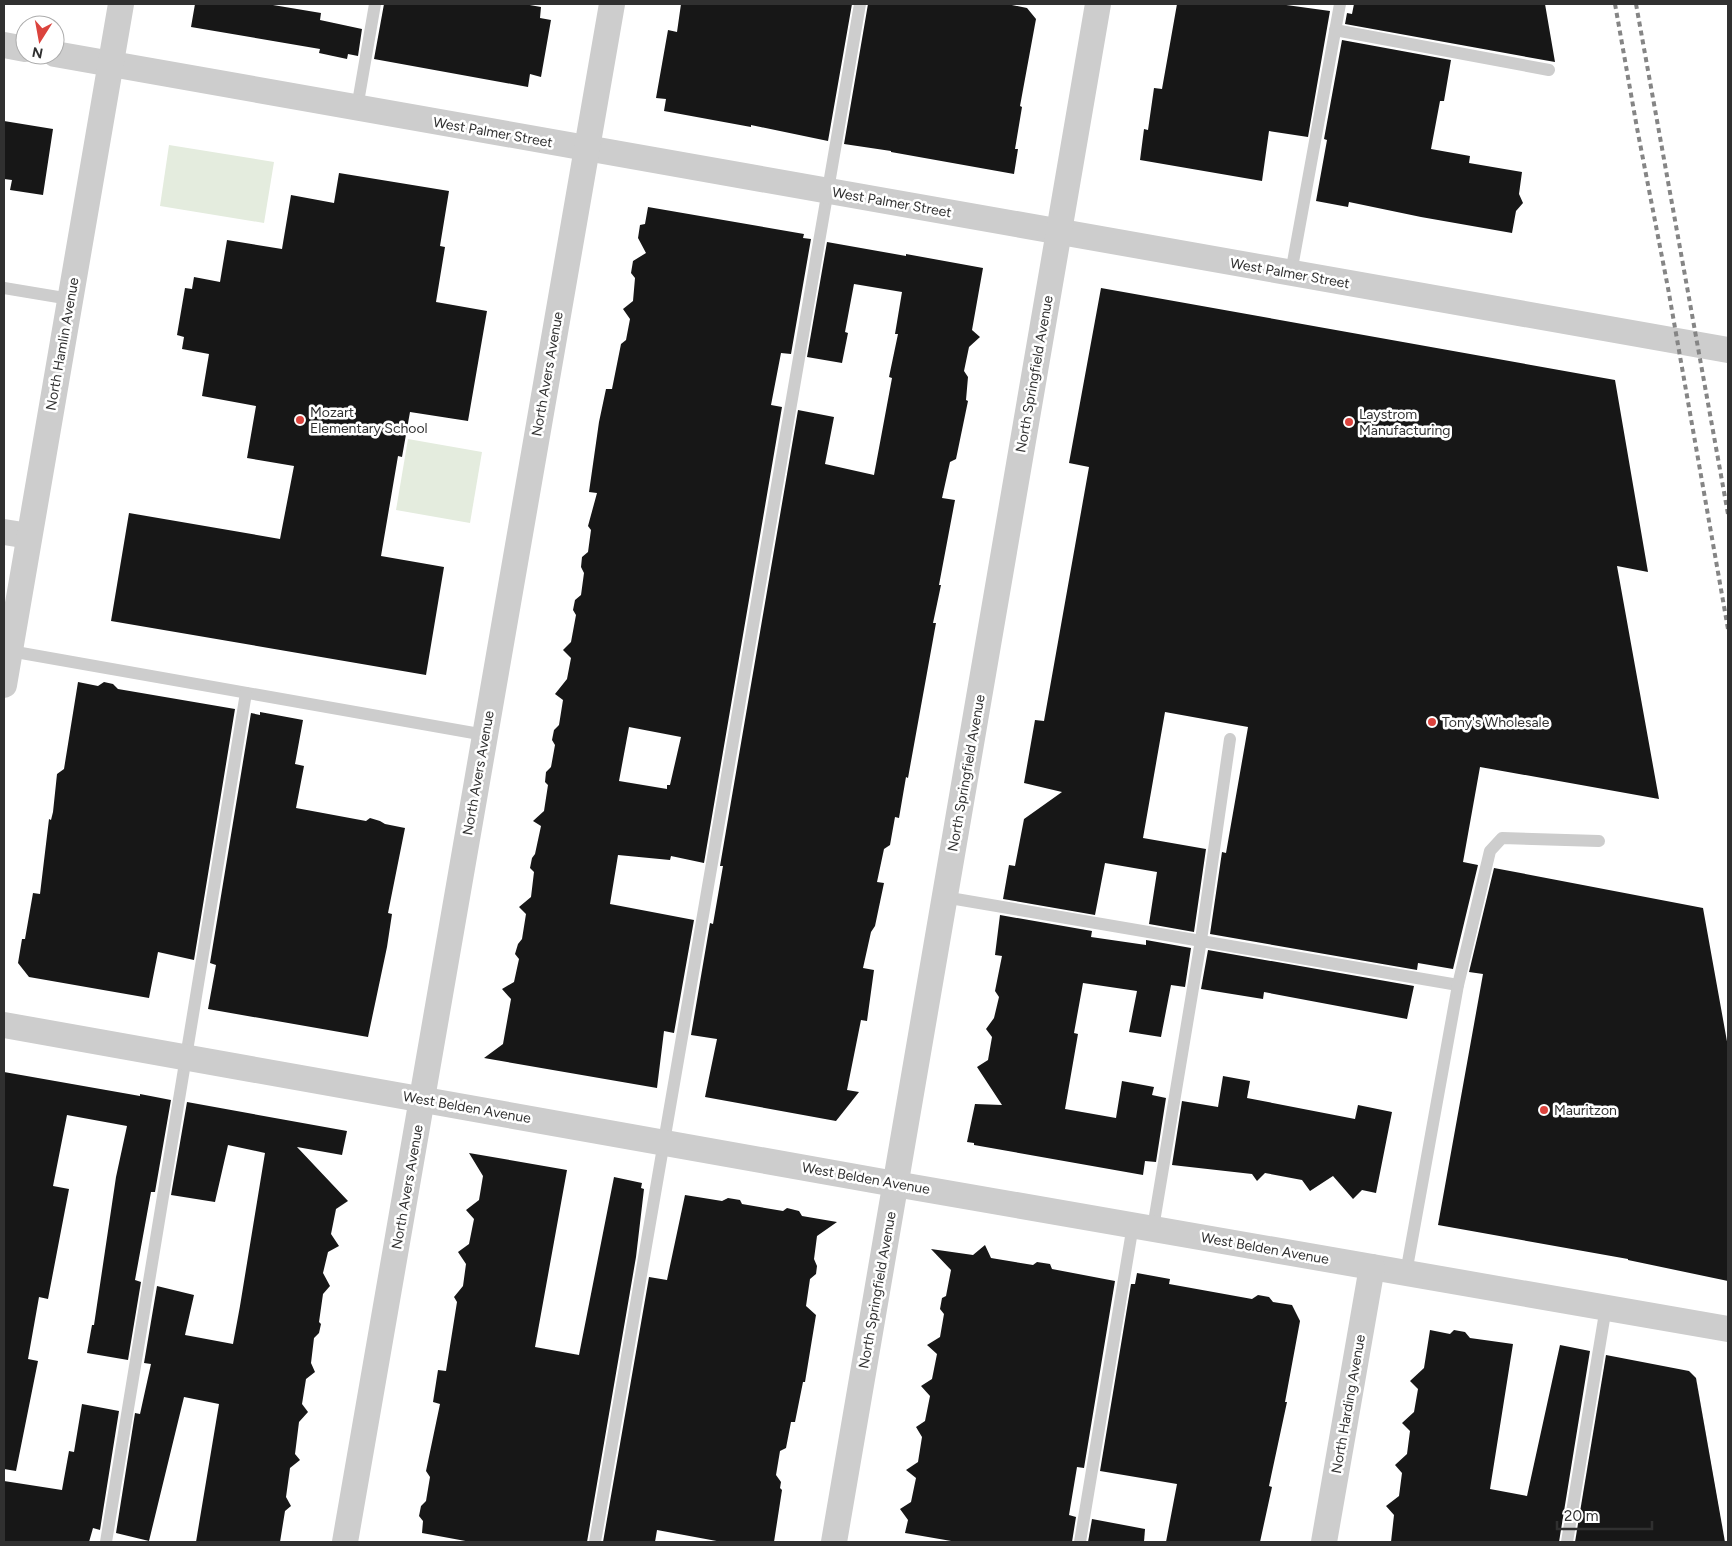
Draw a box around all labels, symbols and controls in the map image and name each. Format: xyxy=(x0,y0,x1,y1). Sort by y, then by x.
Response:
north arrow xyxy=(15,15,65,65)
text: N xyxy=(31,43,45,62)
street label: West Palmer Street xyxy=(432,114,554,151)
street label: West Palmer Street xyxy=(831,184,953,221)
street label: West Palmer Street xyxy=(1229,255,1351,292)
street label: North Hamlin Avenue xyxy=(42,276,83,412)
street label: North Springfield Avenue xyxy=(1012,294,1057,454)
street label: North Avers Avenue xyxy=(528,310,567,438)
place label: Mozart Elementary School xyxy=(310,404,428,437)
place label: Laystrom Manufacturing xyxy=(1359,406,1451,439)
marker: Mozart Elementary School xyxy=(294,414,306,426)
marker: Laystrom Manufacturing xyxy=(1343,416,1355,428)
street label: North Springfield Avenue xyxy=(944,693,989,853)
street label: North Avers Avenue xyxy=(459,709,498,837)
place label: Tony's Wholesale xyxy=(1442,714,1550,731)
marker: Tony's Wholesale xyxy=(1426,716,1438,728)
street label: West Belden Avenue xyxy=(402,1088,533,1127)
place label: Mauritzon xyxy=(1554,1102,1617,1119)
marker: Mauritzon xyxy=(1538,1104,1550,1116)
street label: North Avers Avenue xyxy=(388,1123,427,1251)
street label: West Belden Avenue xyxy=(801,1159,932,1198)
street label: North Springfield Avenue xyxy=(855,1210,900,1370)
street label: West Belden Avenue xyxy=(1200,1229,1331,1268)
street label: North Harding Avenue xyxy=(1328,1333,1369,1475)
scale bar xyxy=(1557,1498,1652,1530)
text: 20 m xyxy=(1564,1507,1598,1525)

